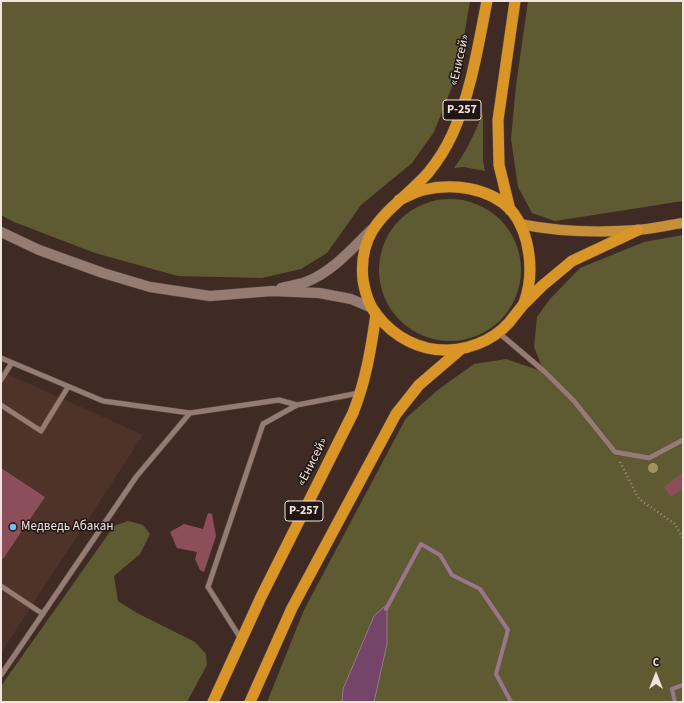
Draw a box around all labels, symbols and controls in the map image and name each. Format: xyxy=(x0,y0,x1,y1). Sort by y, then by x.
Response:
street label: «Енисей» xyxy=(447,33,473,87)
road number: Р-257 xyxy=(443,100,481,120)
street label: «Енисей» xyxy=(294,435,332,489)
road number: Р-257 xyxy=(285,501,323,521)
place label: Медведь Абакан xyxy=(21,519,114,535)
marker: Медведь Абакан xyxy=(8,522,18,532)
north arrow xyxy=(636,655,676,695)
text: С xyxy=(653,655,659,670)

